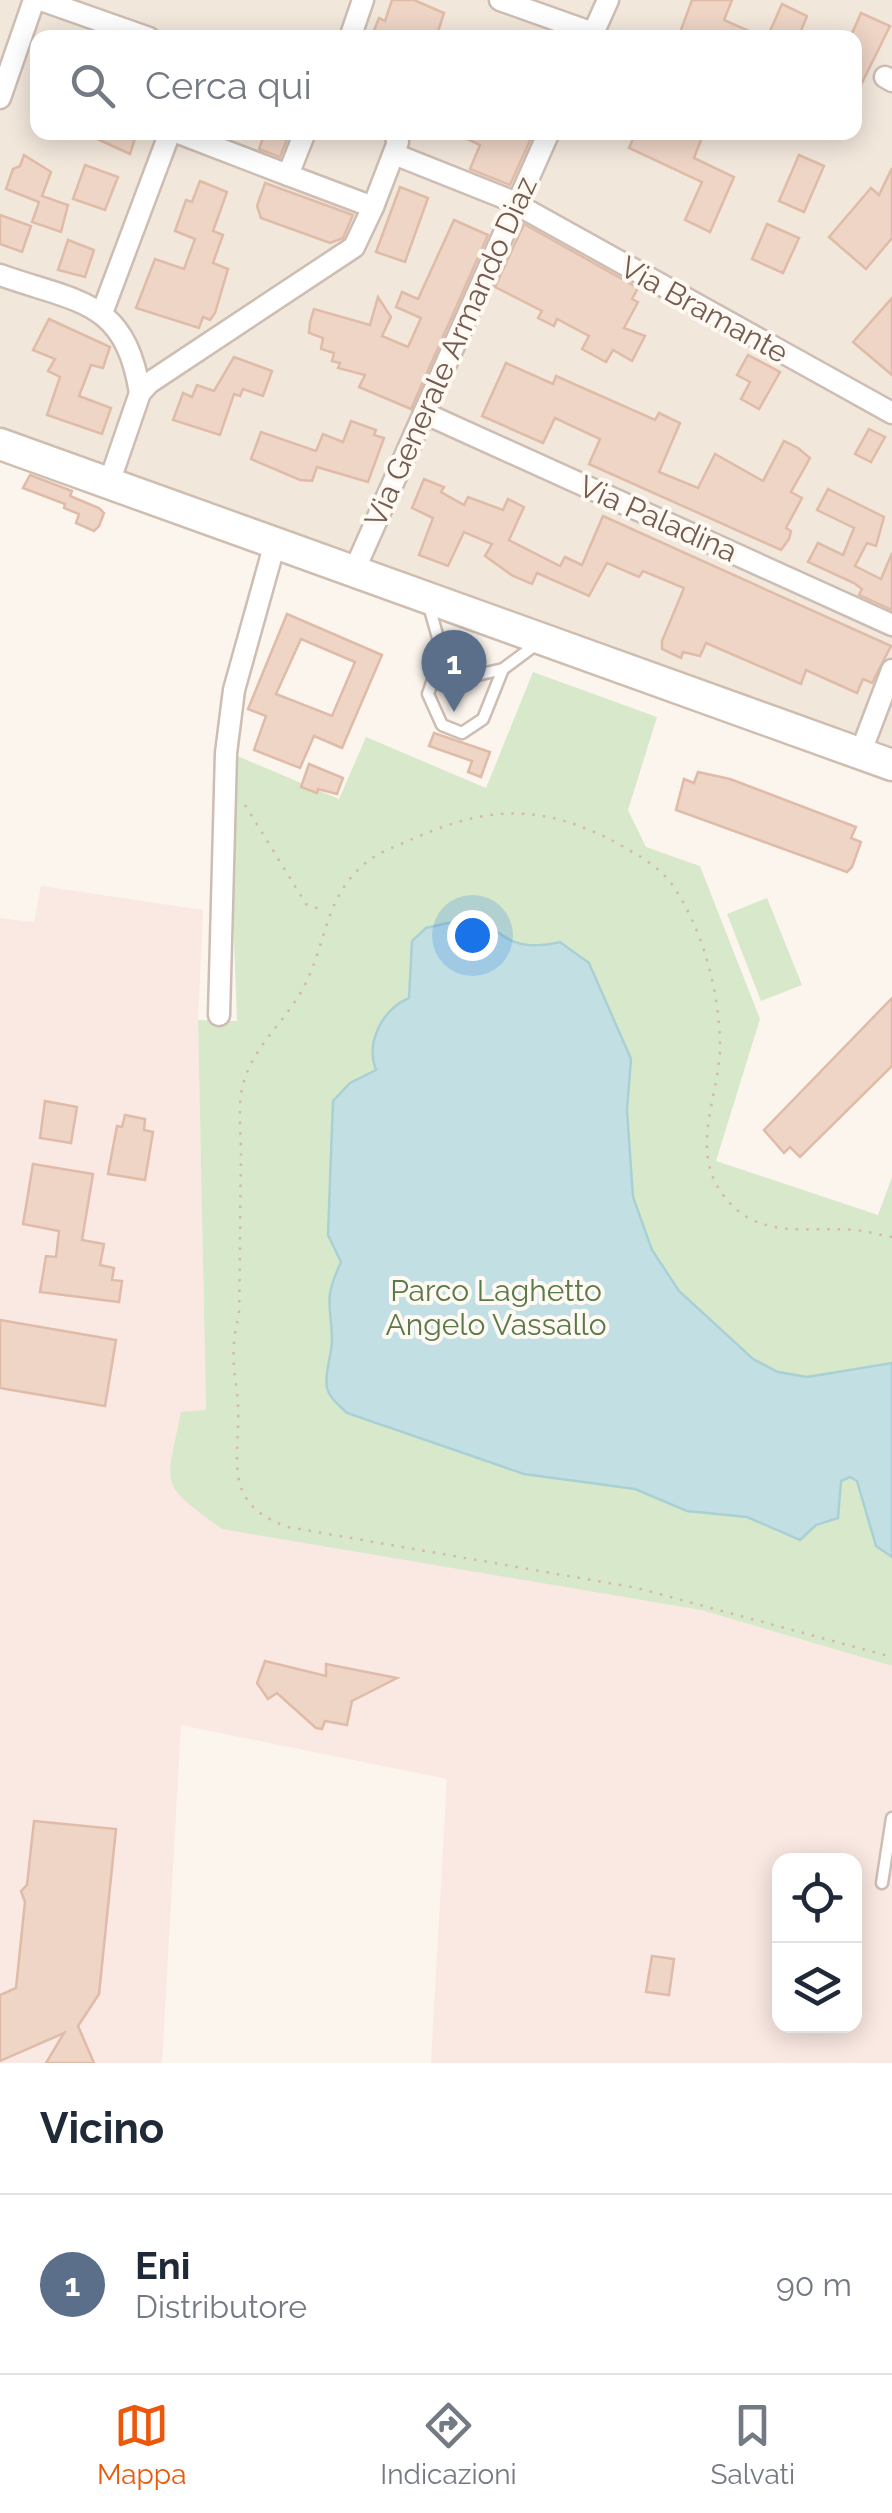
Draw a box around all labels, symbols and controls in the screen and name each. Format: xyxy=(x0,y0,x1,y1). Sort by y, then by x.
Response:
search box xyxy=(30,30,862,140)
icon: search xyxy=(65,58,120,113)
text: Cerca qui xyxy=(145,63,312,108)
street label: Via Generale Armando Diaz xyxy=(357,171,544,532)
street label: Via Bramante xyxy=(614,249,794,370)
street label: Via Paladina xyxy=(574,468,743,569)
pin: 1 xyxy=(422,630,486,712)
your location xyxy=(447,910,498,961)
park label: Parco Laghetto Angelo Vassallo xyxy=(385,1273,607,1342)
map controls xyxy=(772,1853,862,2033)
button: locate xyxy=(772,1853,862,1943)
button: layers xyxy=(772,1943,862,2033)
text: Vicino xyxy=(40,2104,164,2153)
text: Eni xyxy=(135,2243,190,2288)
text: 1 xyxy=(65,2266,80,2303)
text: 90 m xyxy=(776,2266,852,2303)
text: Distributore xyxy=(135,2288,307,2325)
tab: Mappa xyxy=(97,2398,186,2491)
tab: Indicazioni xyxy=(380,2398,517,2491)
tab: Salvati xyxy=(710,2398,795,2491)

